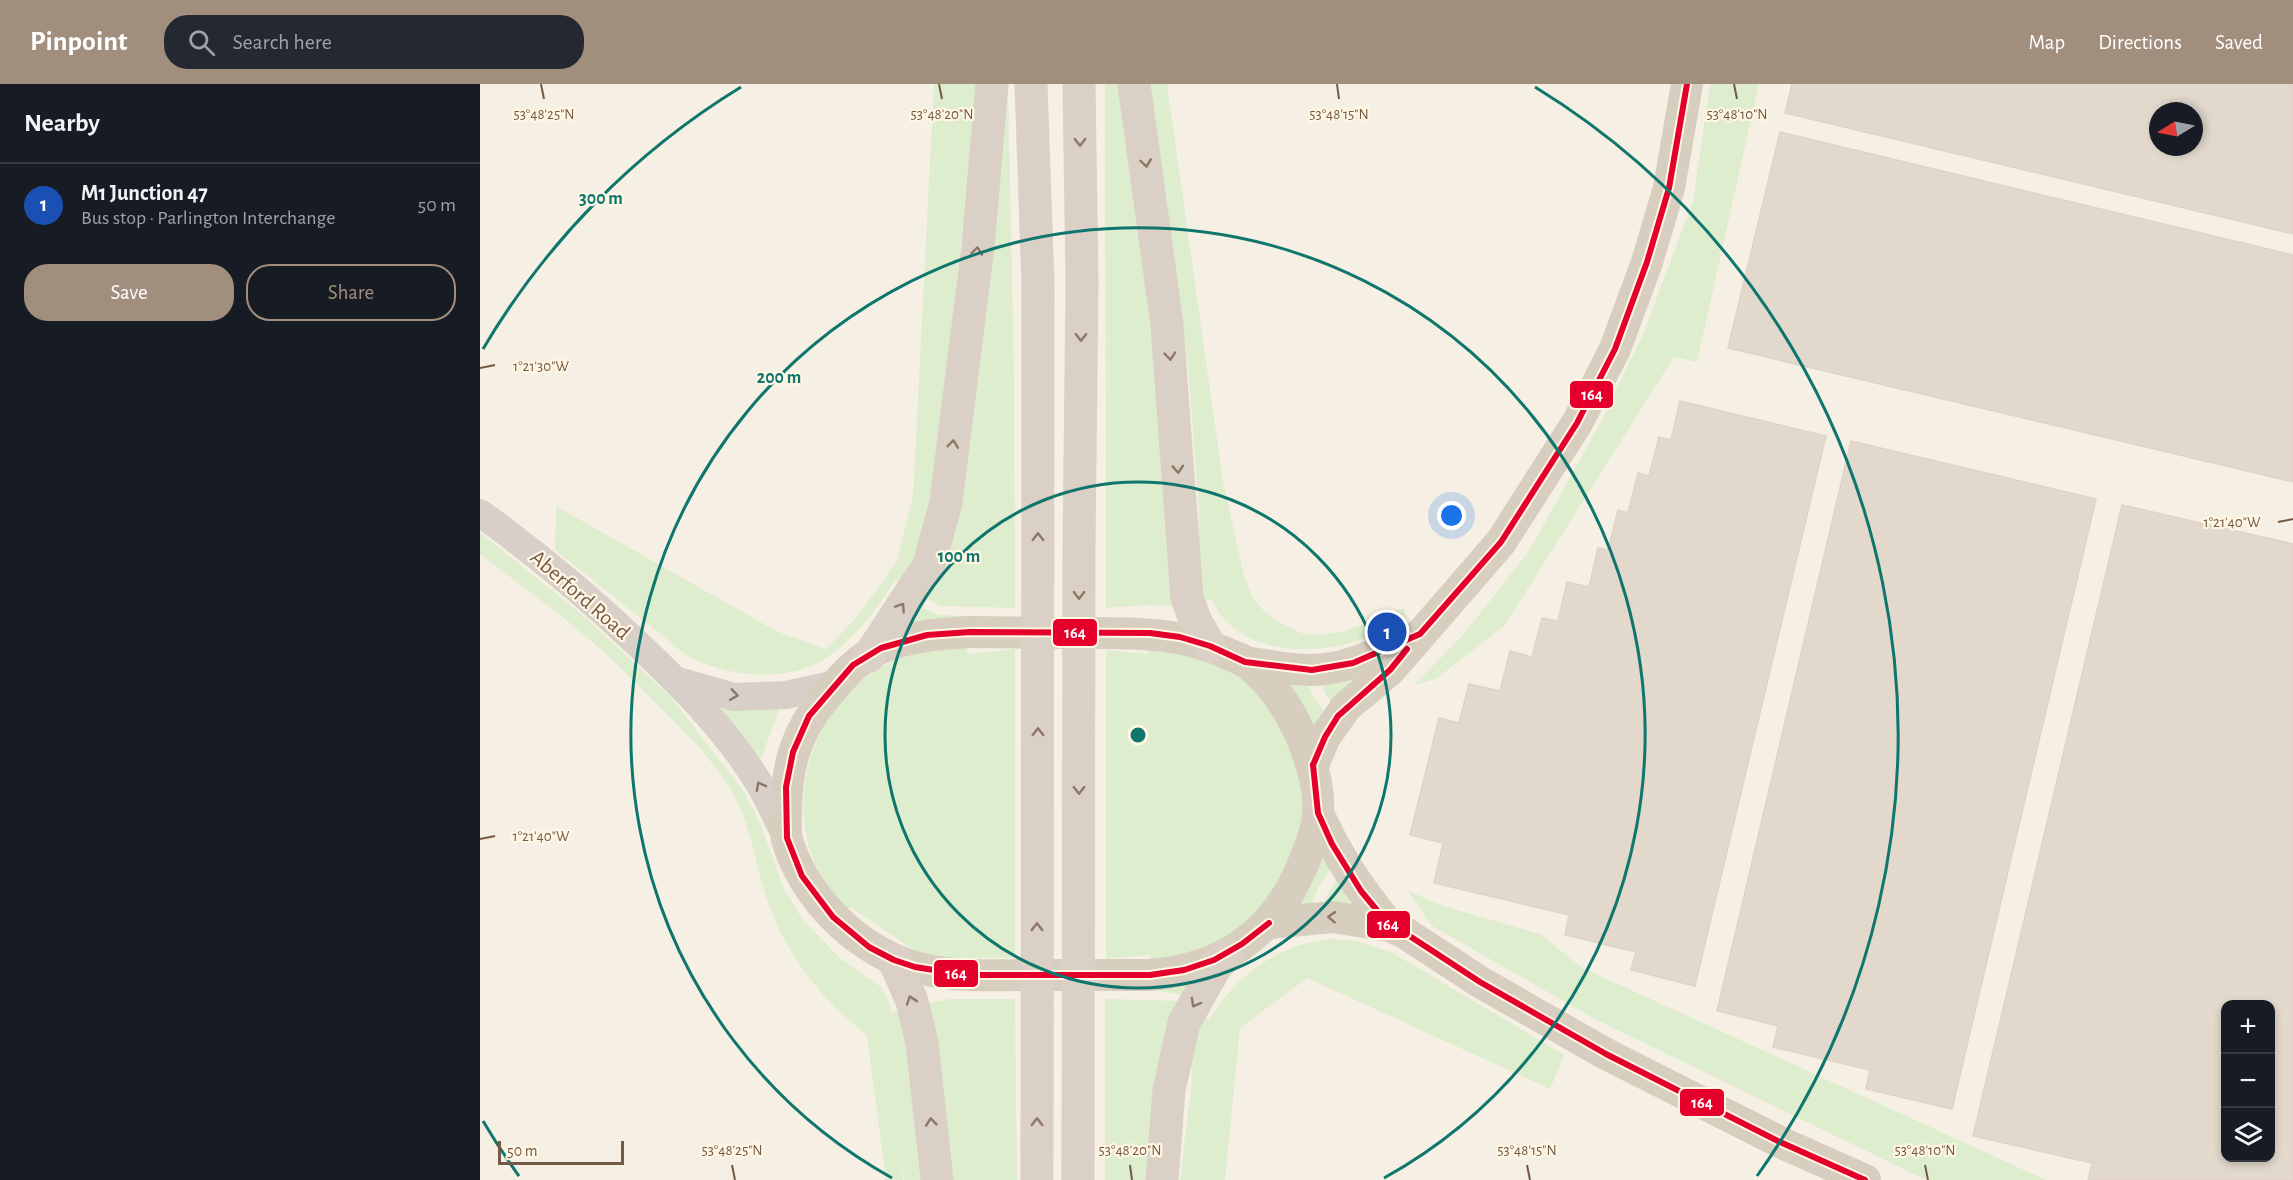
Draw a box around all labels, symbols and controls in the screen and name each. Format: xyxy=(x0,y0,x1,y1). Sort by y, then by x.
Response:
search box xyxy=(164,15,584,69)
icon: search xyxy=(185,26,218,59)
text: Pinpoint xyxy=(30,28,128,56)
text: Search here xyxy=(233,31,332,53)
text: Map xyxy=(2029,32,2065,53)
text: Directions xyxy=(2098,32,2182,53)
text: Saved xyxy=(2215,32,2263,53)
north arrow xyxy=(2149,102,2203,156)
text: 53°48'25"N xyxy=(513,107,575,122)
text: 53°48'20"N xyxy=(911,107,973,122)
text: 53°48'15"N xyxy=(1309,107,1369,122)
text: 53°48'10"N xyxy=(1706,107,1768,122)
text: Nearby xyxy=(24,110,100,136)
one-way arrow xyxy=(1074,138,1086,147)
one-way arrow xyxy=(1139,158,1151,167)
text: M1 Junction 47 xyxy=(81,182,208,204)
text: 300 m xyxy=(579,190,623,208)
text: 1 xyxy=(40,195,47,215)
text: 50 m xyxy=(418,195,456,215)
text: Bus stop · Parlington Interchange xyxy=(81,208,336,228)
one-way arrow xyxy=(970,246,983,255)
button: Save xyxy=(24,264,234,321)
button: Share xyxy=(246,264,456,321)
one-way arrow xyxy=(1075,333,1087,342)
one-way arrow xyxy=(1163,352,1176,361)
text: 1°21'30"W xyxy=(513,359,570,374)
text: 200 m xyxy=(757,369,801,387)
line badge: 164 xyxy=(1569,380,1614,409)
text: 164 xyxy=(1581,387,1603,403)
one-way arrow xyxy=(946,440,959,449)
one-way arrow xyxy=(1172,465,1185,474)
your location xyxy=(1437,501,1466,530)
text: 1°21'40"W xyxy=(2204,515,2261,530)
one-way arrow xyxy=(1032,532,1044,541)
street label: Aberford Road xyxy=(526,546,634,644)
text: 100 m xyxy=(938,548,980,566)
one-way arrow xyxy=(1073,591,1085,600)
one-way arrow xyxy=(894,603,906,613)
pin: 1 xyxy=(1368,610,1406,654)
line badge: 164 xyxy=(1052,618,1098,647)
text: 164 xyxy=(1064,625,1086,641)
one-way arrow xyxy=(730,689,739,701)
centre of rings xyxy=(1128,725,1148,745)
one-way arrow xyxy=(1032,727,1044,736)
one-way arrow xyxy=(756,781,767,792)
one-way arrow xyxy=(1073,786,1085,795)
text: 1°21'40"W xyxy=(513,829,570,844)
line badge: 164 xyxy=(1366,910,1411,939)
one-way arrow xyxy=(1327,911,1336,924)
text: 164 xyxy=(1377,917,1399,933)
one-way arrow xyxy=(1031,922,1043,931)
line badge: 164 xyxy=(933,959,979,988)
text: 164 xyxy=(945,966,967,982)
one-way arrow xyxy=(905,995,918,1006)
one-way arrow xyxy=(1191,997,1202,1007)
map controls xyxy=(2221,1000,2275,1162)
button: + xyxy=(2221,1000,2275,1054)
button: − xyxy=(2221,1054,2275,1108)
line badge: 164 xyxy=(1679,1088,1725,1117)
text: 164 xyxy=(1691,1095,1713,1111)
button: layers xyxy=(2221,1108,2275,1162)
one-way arrow xyxy=(925,1117,938,1126)
one-way arrow xyxy=(1031,1117,1043,1126)
scale bar xyxy=(498,1138,624,1166)
text: 50 m xyxy=(507,1143,538,1159)
text: 53°48'25"N xyxy=(701,1143,763,1158)
text: 53°48'20"N xyxy=(1099,1143,1161,1158)
text: 53°48'15"N xyxy=(1497,1143,1557,1158)
text: 53°48'10"N xyxy=(1894,1143,1956,1158)

